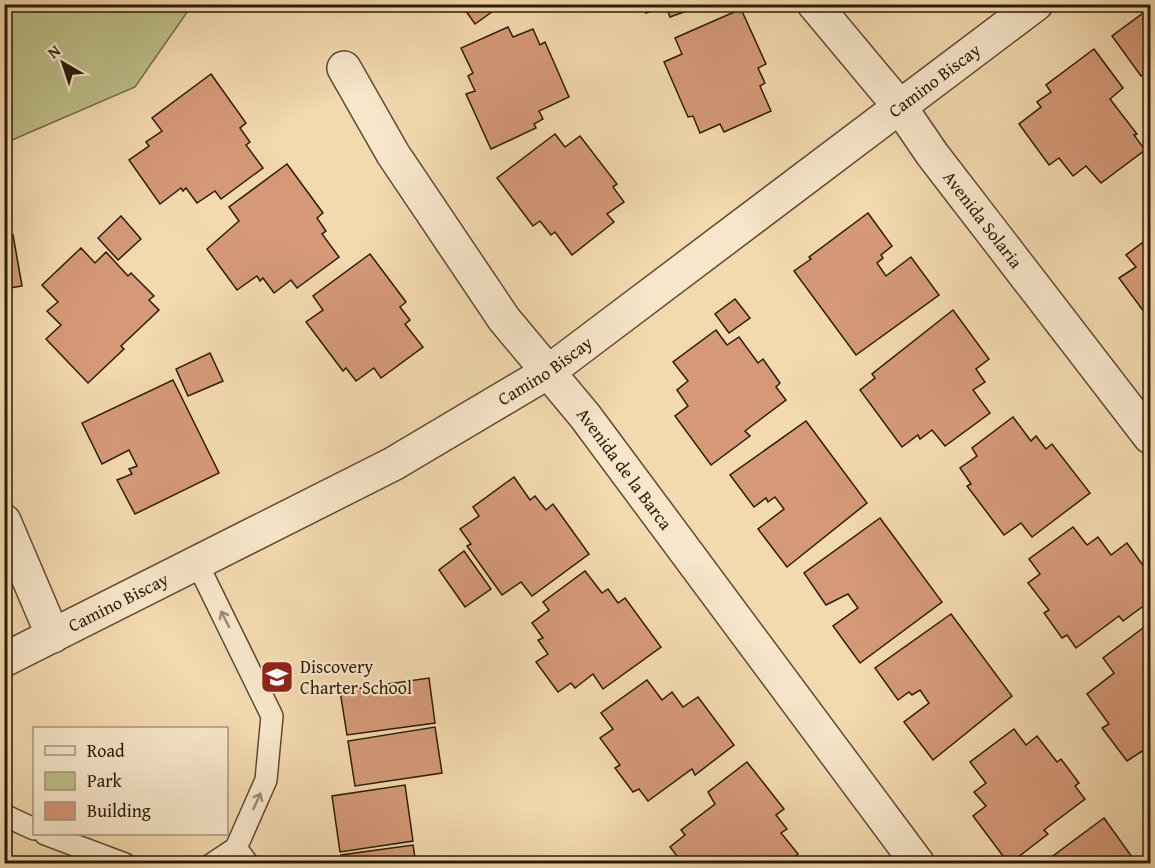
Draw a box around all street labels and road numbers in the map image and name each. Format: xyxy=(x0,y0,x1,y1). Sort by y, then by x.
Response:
street label: Camino Biscay xyxy=(883,36,986,124)
street label: Avenida Solaria xyxy=(937,165,1030,274)
street label: Camino Biscay xyxy=(492,329,598,412)
street label: Avenida de la Barca xyxy=(570,401,679,536)
street label: Camino Biscay xyxy=(63,565,173,639)

